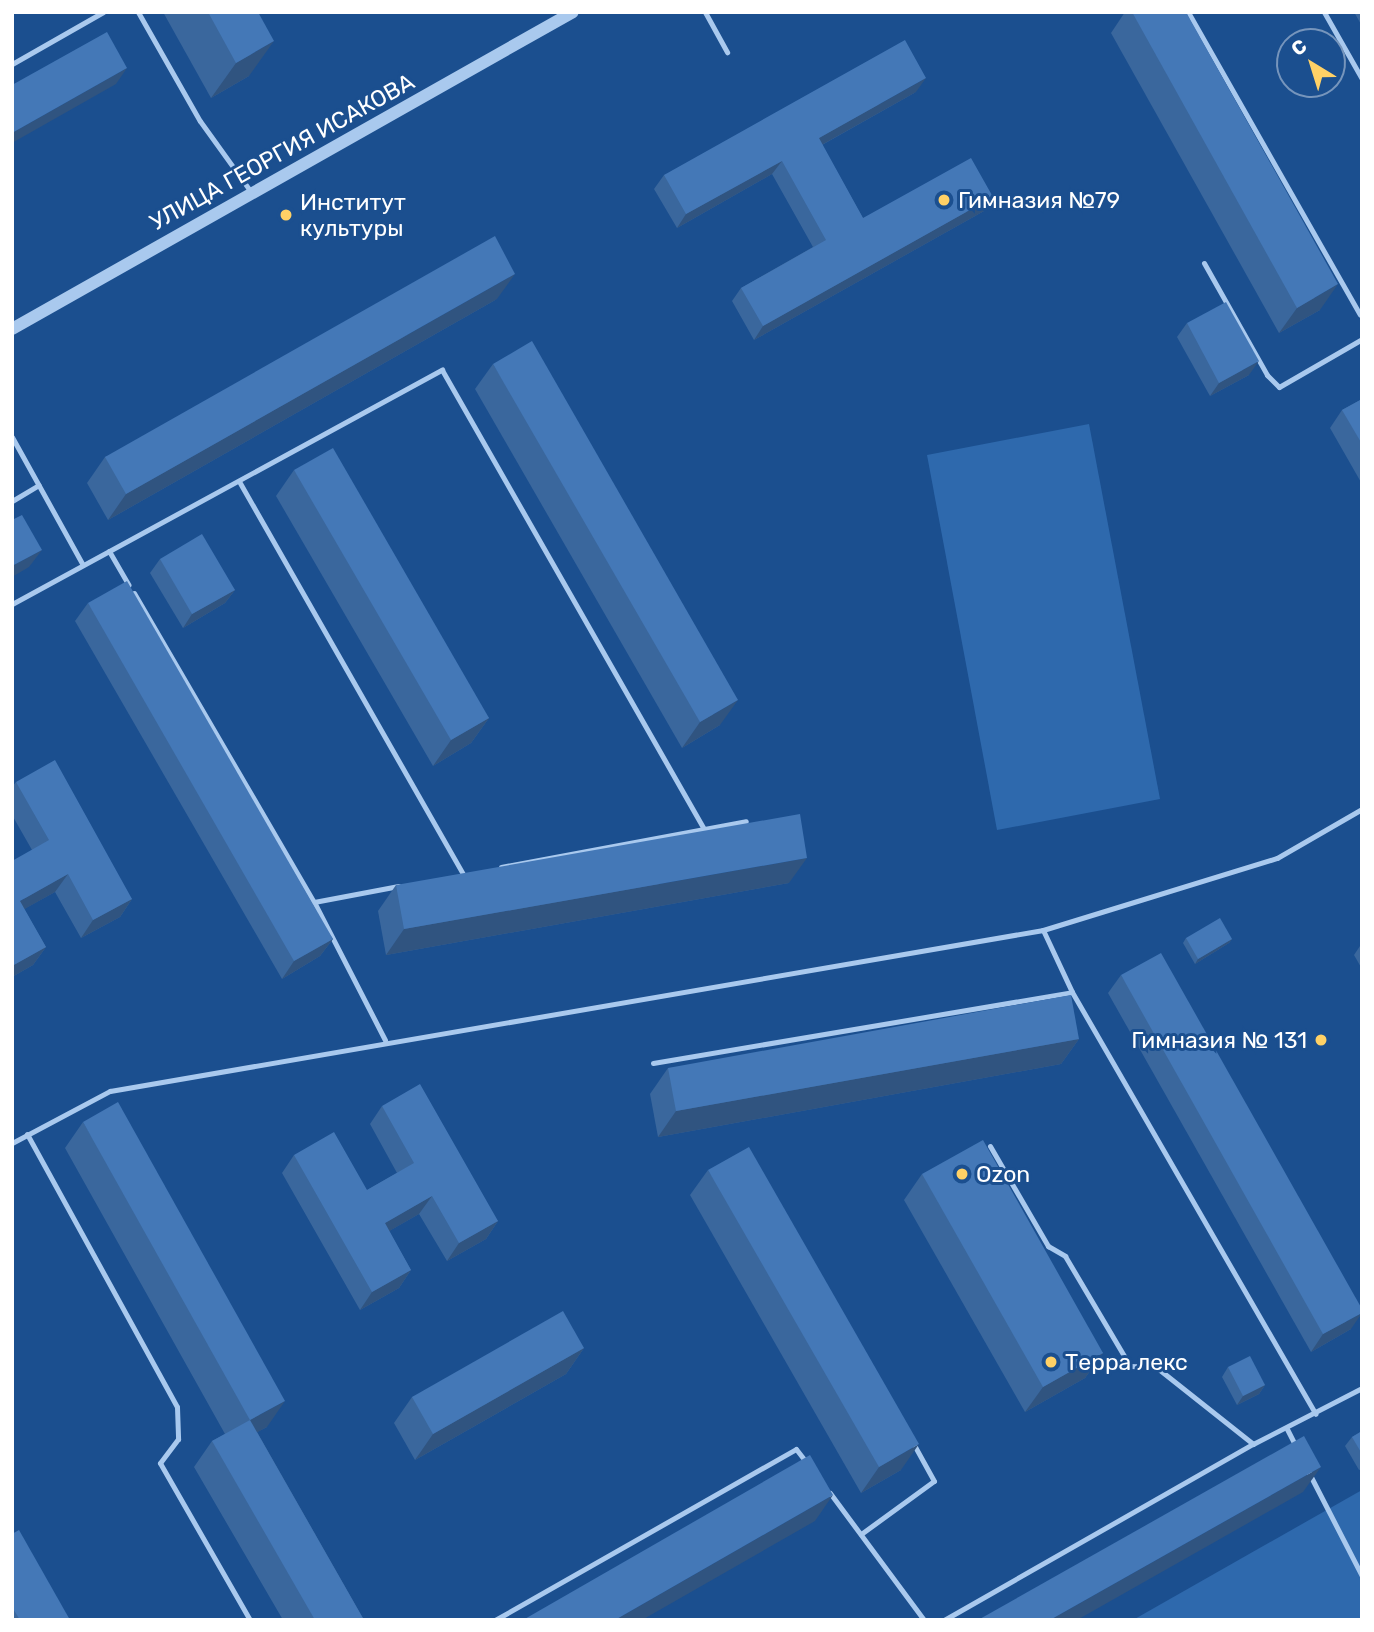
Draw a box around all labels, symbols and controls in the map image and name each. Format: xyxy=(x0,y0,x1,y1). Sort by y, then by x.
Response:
north arrow xyxy=(1276,28,1346,98)
text: С xyxy=(1287,34,1311,61)
street label: УЛИЦА ГЕОРГИЯ ИСАКОВА xyxy=(145,68,419,236)
place label: Гимназия №79 xyxy=(958,186,1120,214)
place label: Институт культуры xyxy=(300,188,406,242)
marker: Гимназия №79 xyxy=(936,192,952,208)
marker: Институт культуры xyxy=(278,207,294,223)
place label: Гимназия № 131 xyxy=(1131,1026,1307,1054)
marker: Гимназия № 131 xyxy=(1313,1032,1329,1048)
place label: Ozon xyxy=(976,1160,1030,1188)
marker: Ozon xyxy=(954,1166,970,1182)
place label: Терра лекс xyxy=(1065,1348,1188,1376)
marker: Терра лекс xyxy=(1043,1354,1059,1370)

